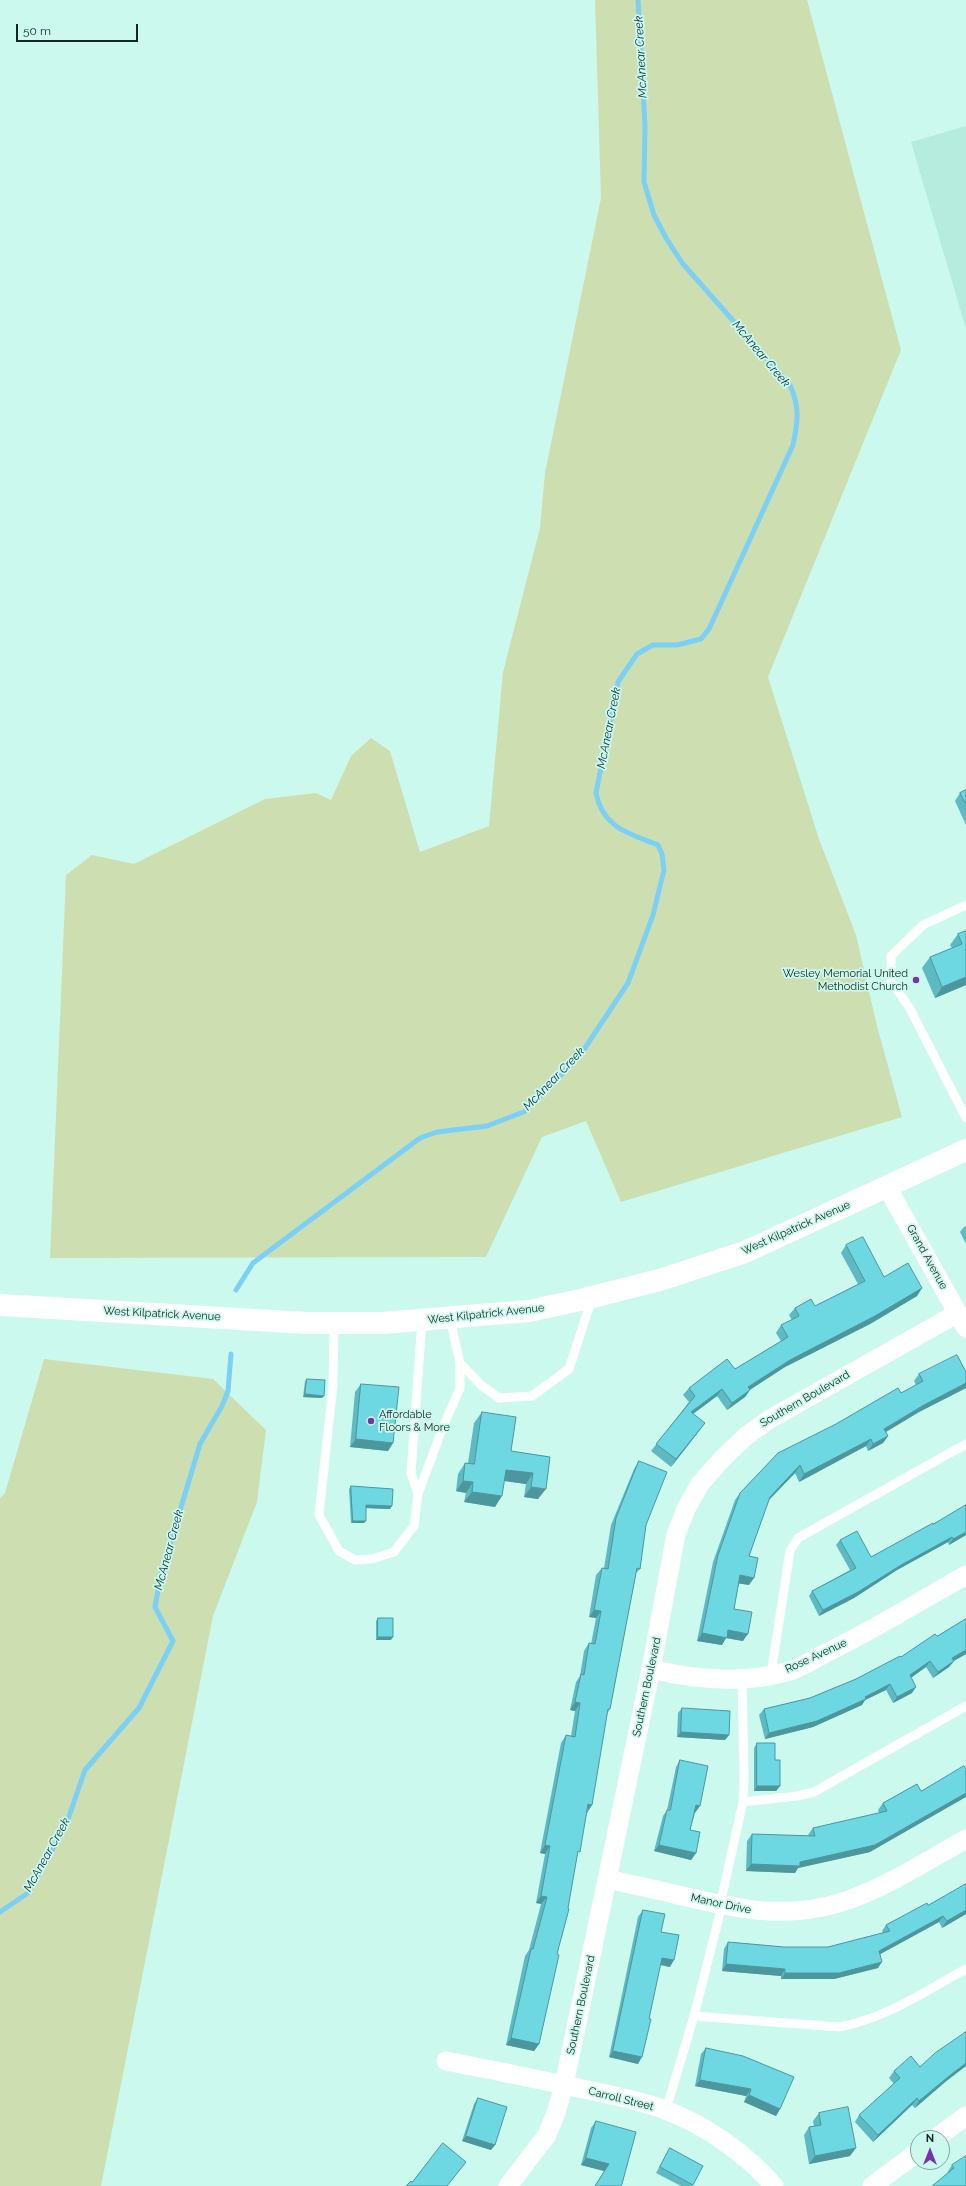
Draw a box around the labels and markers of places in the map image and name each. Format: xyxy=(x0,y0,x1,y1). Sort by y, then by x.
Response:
place label: Wesley Memorial United Methodist Church xyxy=(783,967,908,993)
marker: Wesley Memorial United Methodist Church xyxy=(911,975,921,985)
place label: Affordable Floors & More xyxy=(379,1408,450,1434)
marker: Affordable Floors & More xyxy=(366,1416,376,1426)

